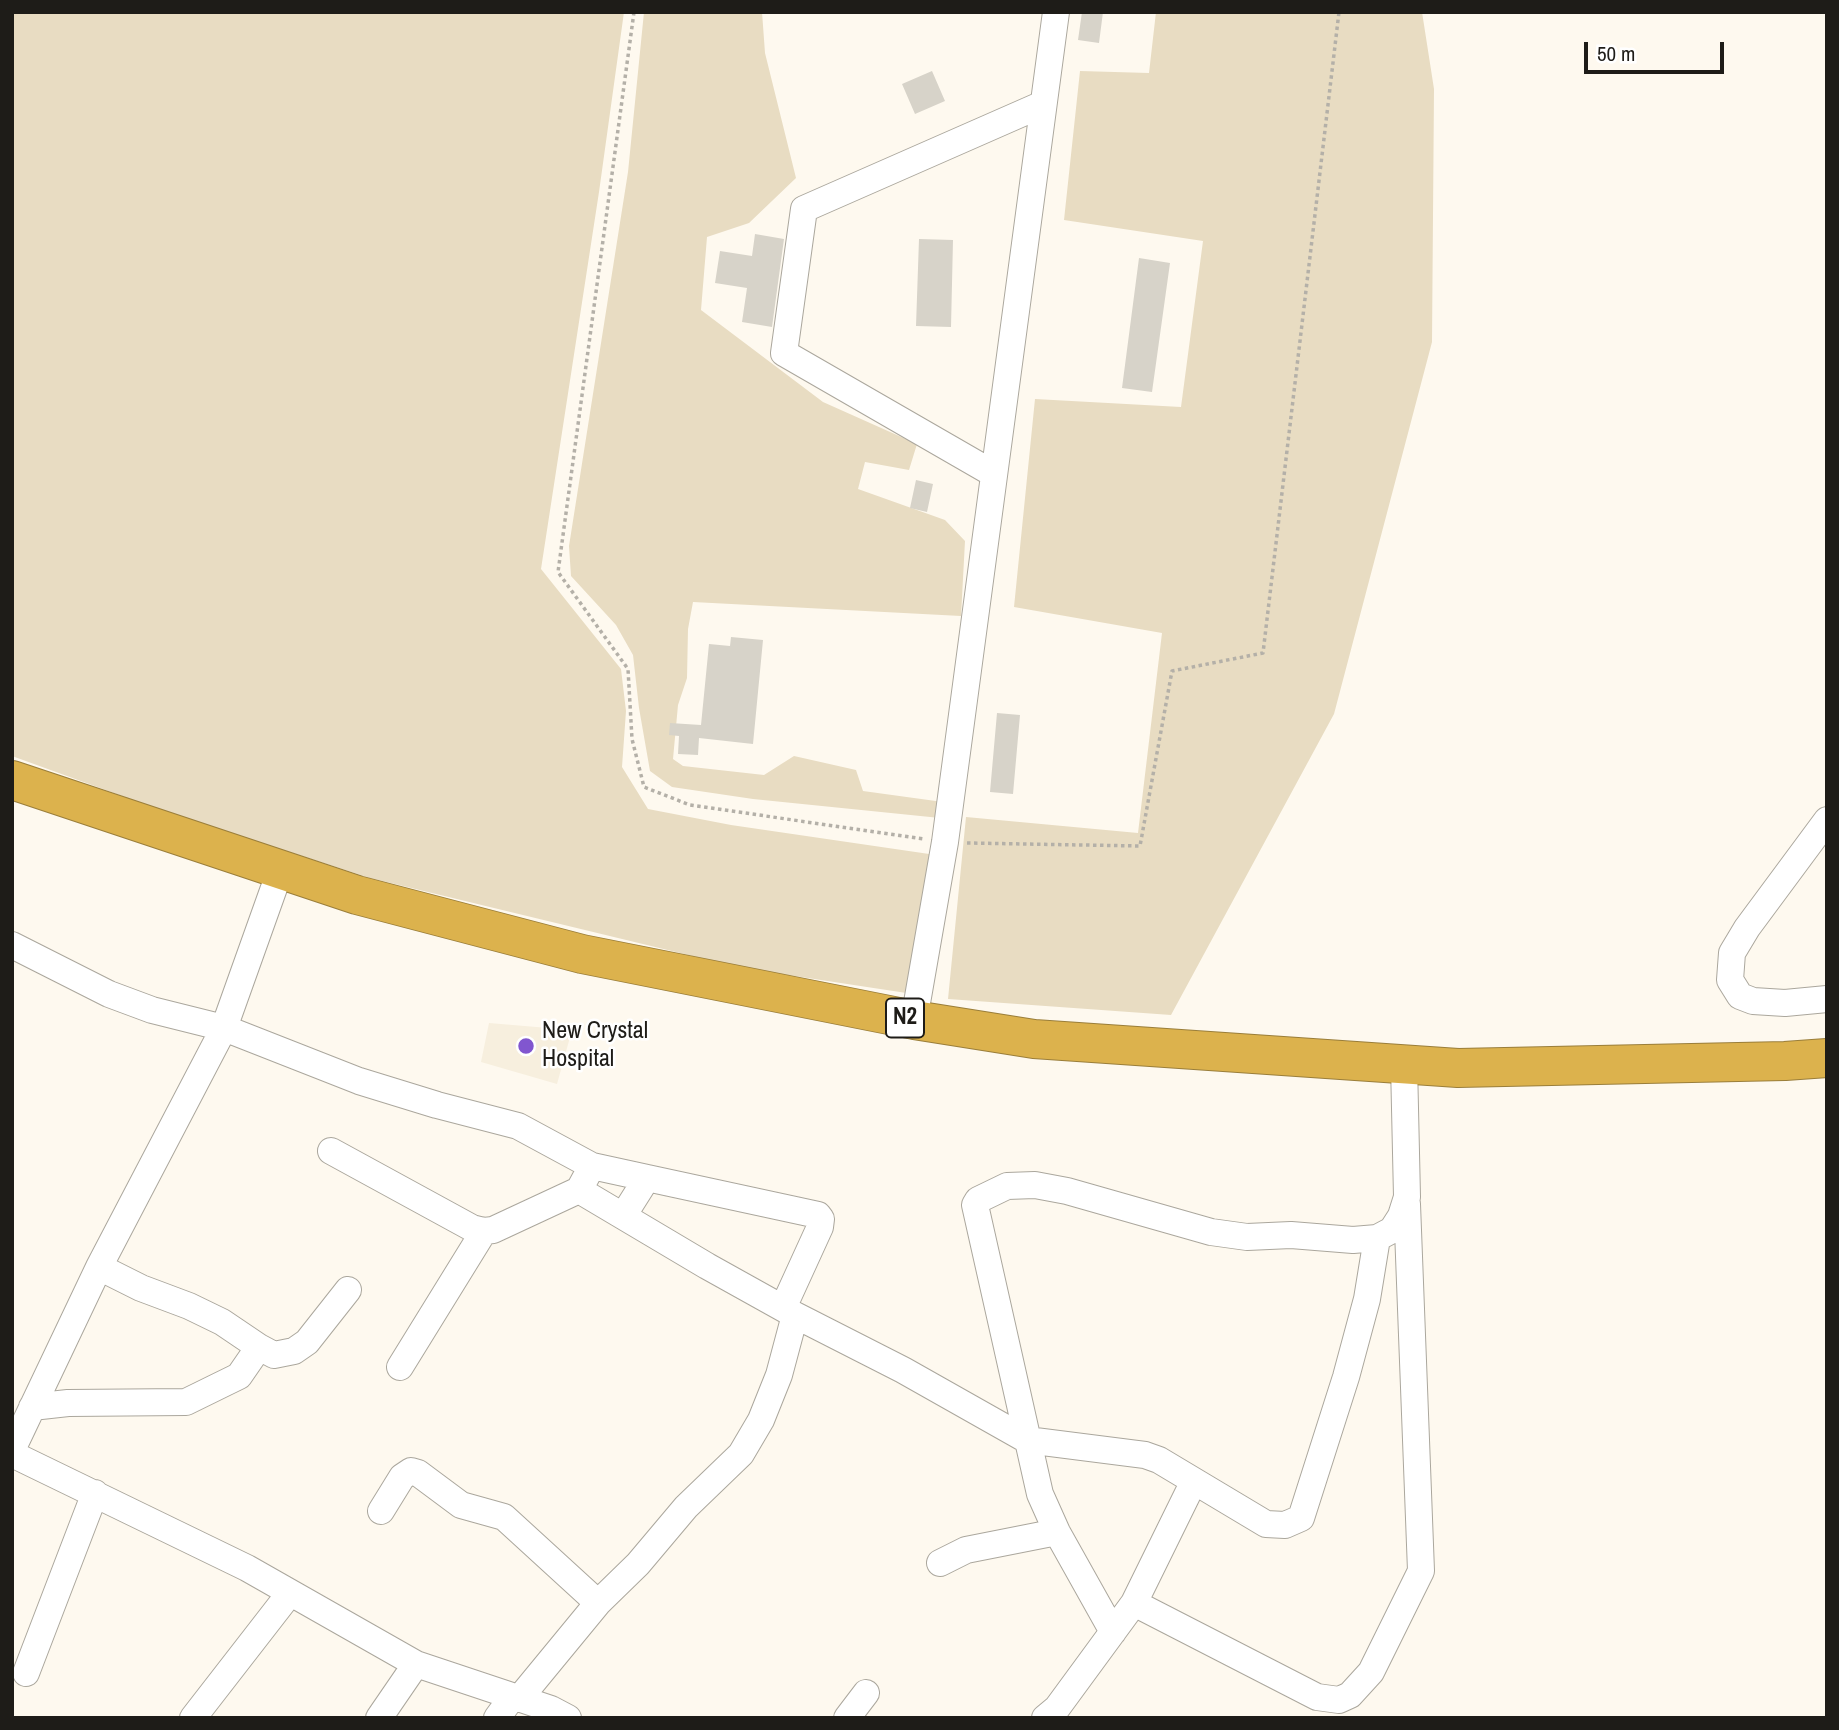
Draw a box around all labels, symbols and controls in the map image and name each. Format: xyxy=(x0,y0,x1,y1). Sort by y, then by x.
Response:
scale bar xyxy=(1587,28,1727,72)
text: 50 m xyxy=(1597,39,1635,68)
road number: N2 xyxy=(886,998,924,1037)
place label: New Crystal Hospital xyxy=(542,1018,648,1074)
marker: New Crystal Hospital xyxy=(516,1036,536,1056)

